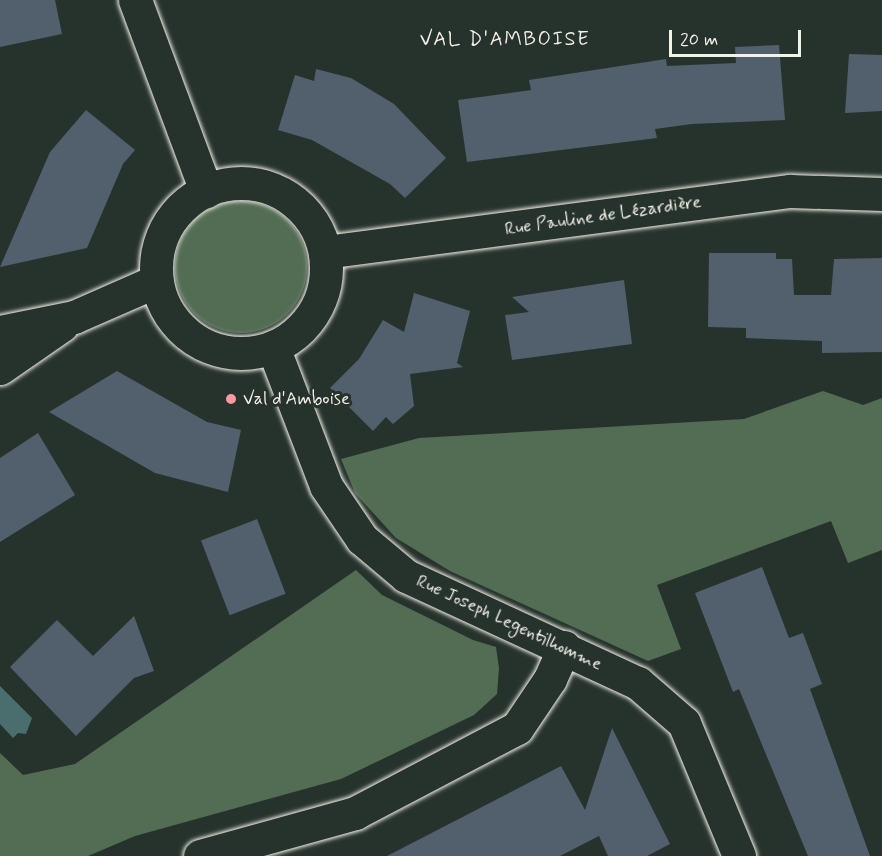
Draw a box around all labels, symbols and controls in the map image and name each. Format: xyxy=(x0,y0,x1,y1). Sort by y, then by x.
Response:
scale bar xyxy=(672,18,804,56)
district label: VAL D'AMBOISE xyxy=(423,27,587,51)
text: 20 m xyxy=(680,28,718,52)
street label: Rue Pauline de Lézardière xyxy=(505,192,701,240)
place label: Val d'Amboise xyxy=(243,388,349,410)
marker: Val d'Amboise xyxy=(224,392,238,406)
street label: Rue Joseph Legentilhomme xyxy=(410,569,608,677)

